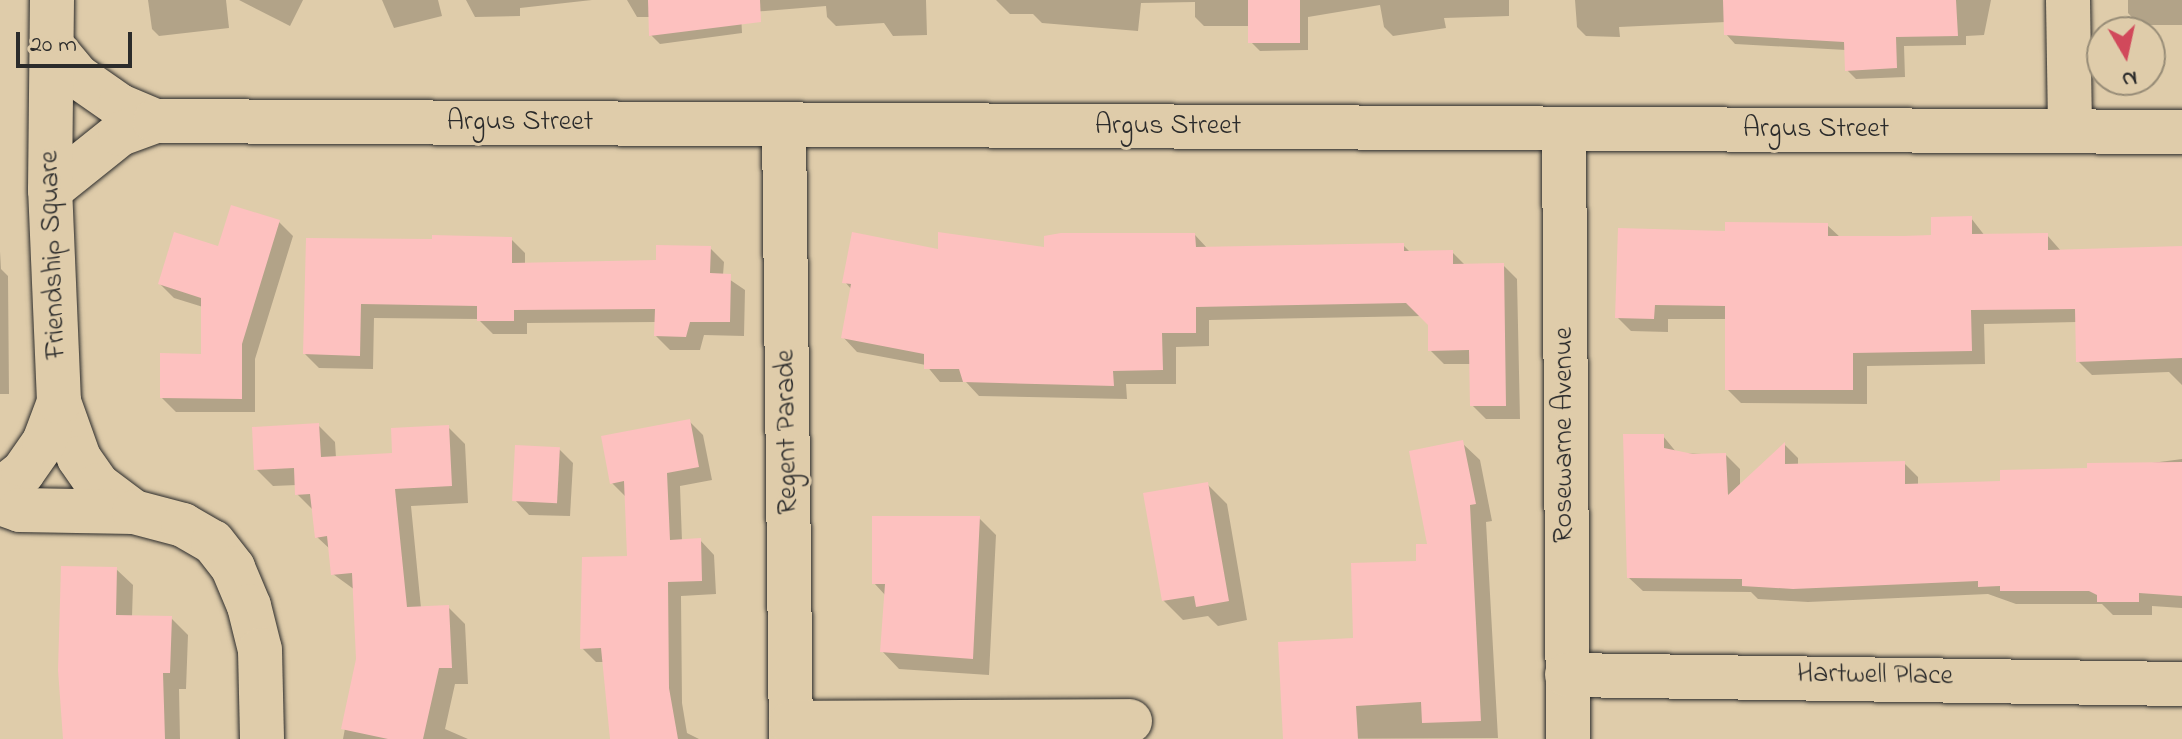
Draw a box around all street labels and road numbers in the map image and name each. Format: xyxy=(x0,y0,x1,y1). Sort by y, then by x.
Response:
street label: Argus Street xyxy=(447,106,593,140)
street label: Argus Street xyxy=(1095,110,1241,144)
street label: Argus Street xyxy=(1743,113,1889,147)
street label: Friendship Square xyxy=(34,150,74,360)
street label: Rosewarne Avenue xyxy=(1548,327,1582,543)
street label: Regent Parade xyxy=(770,349,806,515)
street label: Hartwell Place xyxy=(1797,658,1953,694)

